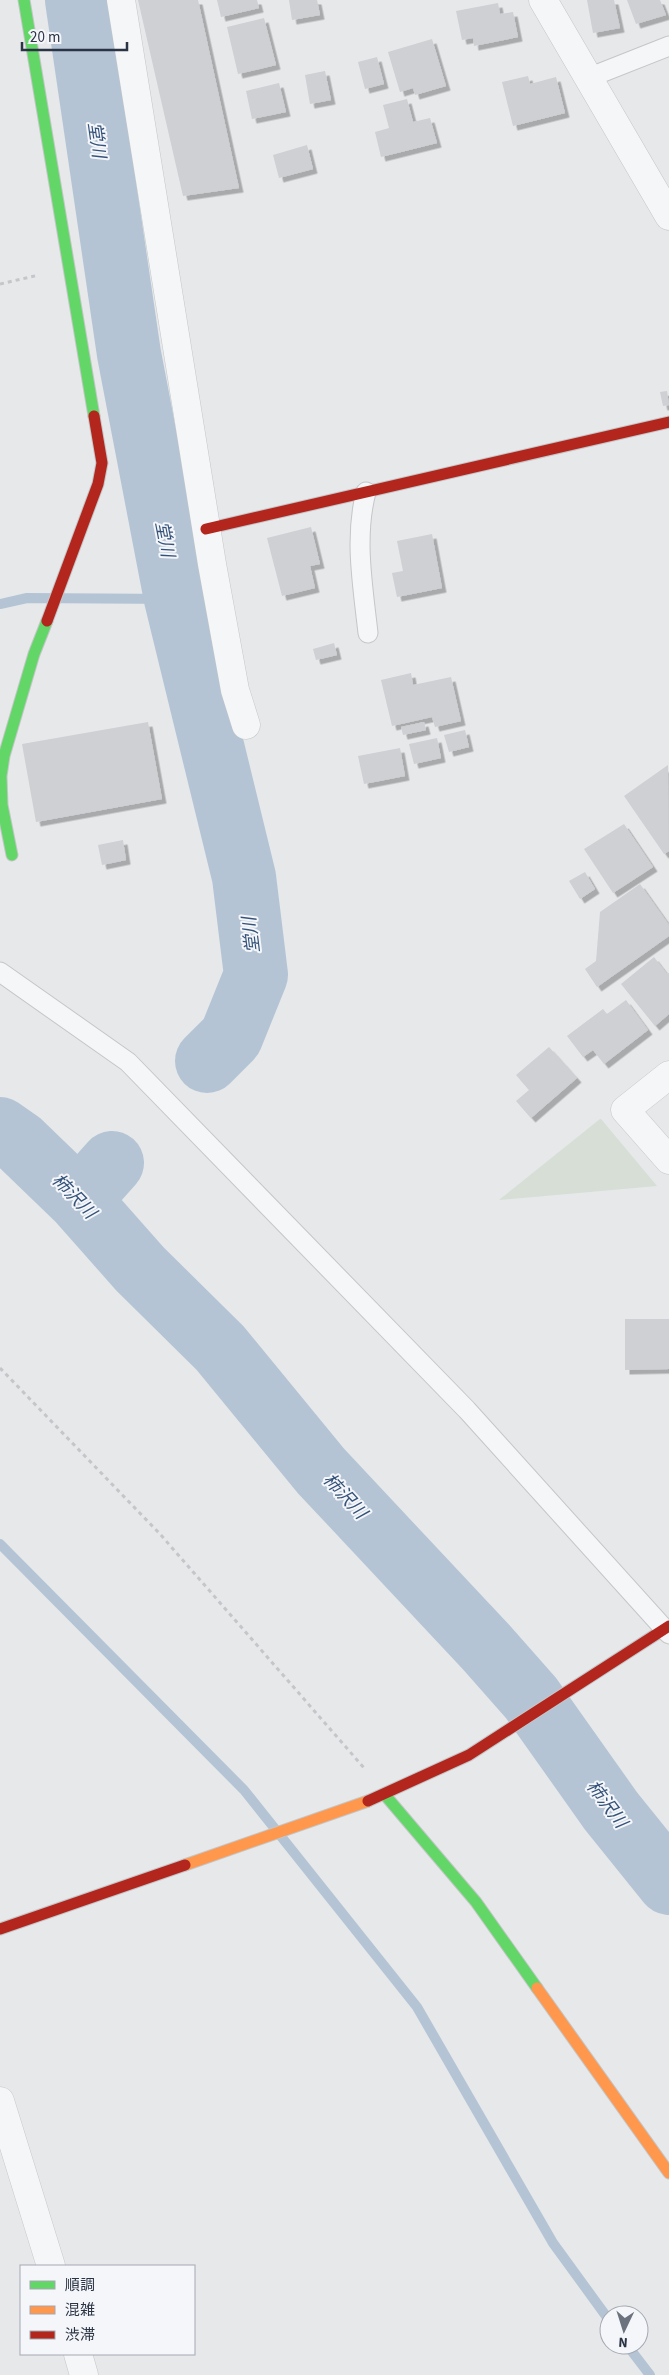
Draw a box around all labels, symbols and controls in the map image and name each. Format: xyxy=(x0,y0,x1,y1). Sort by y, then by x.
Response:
scale bar xyxy=(22,20,128,52)
text: 20 m xyxy=(30,27,60,48)
water label: 堂川 xyxy=(82,121,112,162)
water label: 堂川 xyxy=(149,519,181,561)
water label: 堂川 xyxy=(237,914,266,954)
water label: 柿沢川 xyxy=(46,1168,103,1226)
water label: 柿沢川 xyxy=(317,1468,374,1526)
water label: 柿沢川 xyxy=(580,1775,634,1835)
legend xyxy=(20,2265,195,2355)
text: 順調 xyxy=(65,2275,95,2296)
text: 混雑 xyxy=(65,2300,95,2321)
north arrow xyxy=(599,2305,649,2355)
text: 渋滞 xyxy=(65,2325,95,2346)
text: N xyxy=(618,2332,629,2352)

